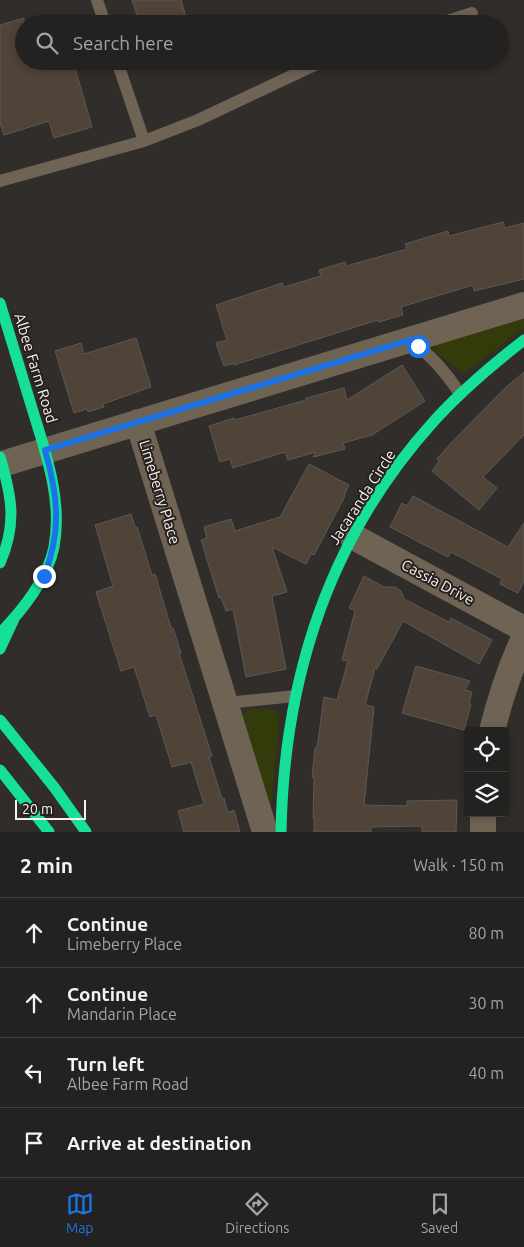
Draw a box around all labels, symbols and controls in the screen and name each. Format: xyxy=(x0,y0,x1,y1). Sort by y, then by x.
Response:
search box xyxy=(15,15,509,70)
icon: search xyxy=(33,29,61,57)
text: Search here xyxy=(73,32,173,54)
street label: Albee Farm Road xyxy=(11,311,61,425)
route start xyxy=(407,335,430,358)
street label: Limeberry Place xyxy=(136,438,184,546)
street label: Jacaranda Circle xyxy=(325,447,399,547)
street label: Cassia Drive xyxy=(399,556,477,608)
route end xyxy=(33,565,56,588)
map controls xyxy=(464,727,509,817)
button: locate xyxy=(464,727,509,772)
button: layers xyxy=(464,772,509,817)
scale bar xyxy=(15,797,86,820)
text: 20 m xyxy=(22,801,53,817)
text: 2 min xyxy=(20,853,73,877)
text: Walk · 150 m xyxy=(413,856,504,874)
text: Continue xyxy=(67,913,148,935)
icon: ahead xyxy=(20,919,48,947)
text: 80 m xyxy=(468,924,504,942)
text: Limeberry Place xyxy=(67,935,182,953)
text: Continue xyxy=(67,983,148,1005)
icon: ahead xyxy=(20,989,48,1017)
text: 30 m xyxy=(468,994,504,1012)
text: Mandarin Place xyxy=(67,1005,177,1023)
text: Turn left xyxy=(67,1053,145,1075)
icon: left xyxy=(20,1059,48,1087)
text: 40 m xyxy=(468,1064,504,1082)
text: Albee Farm Road xyxy=(67,1075,189,1093)
icon: arrive xyxy=(20,1129,48,1157)
text: Arrive at destination xyxy=(67,1132,252,1154)
tab: Map xyxy=(66,1190,94,1236)
tab: Directions xyxy=(225,1190,289,1236)
tab: Saved xyxy=(421,1190,458,1236)

